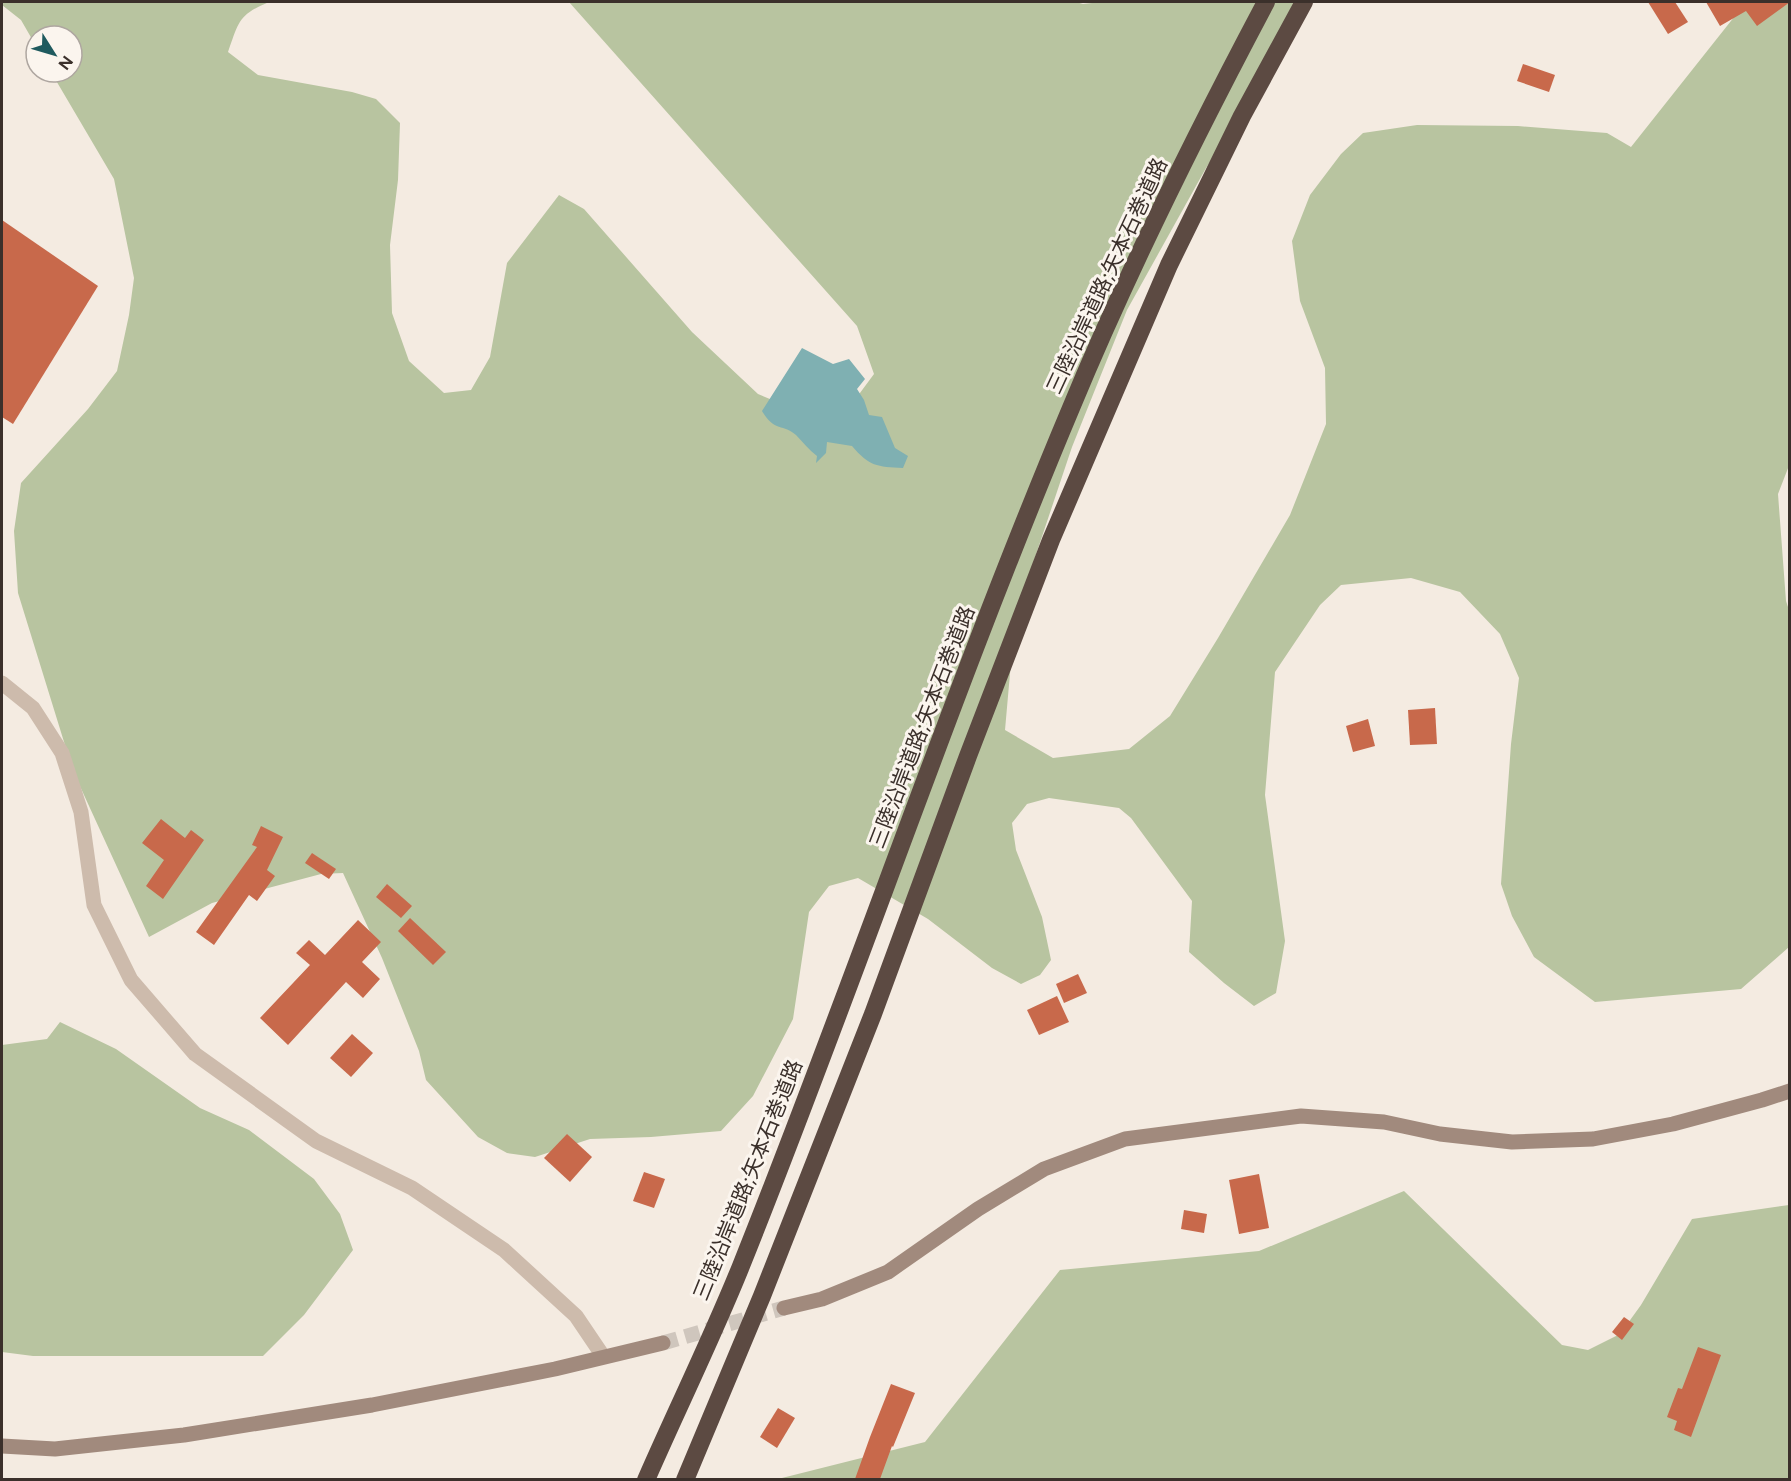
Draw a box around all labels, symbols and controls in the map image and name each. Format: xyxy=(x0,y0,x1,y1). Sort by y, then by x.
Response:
north arrow xyxy=(24,24,84,84)
text: N xyxy=(54,52,77,73)
street label: 三陸沿岸道路;矢本石巻道路 xyxy=(1041,154,1172,398)
street label: 三陸沿岸道路;矢本石巻道路 xyxy=(864,602,979,851)
street label: 三陸沿岸道路;矢本石巻道路 xyxy=(688,1056,807,1304)

